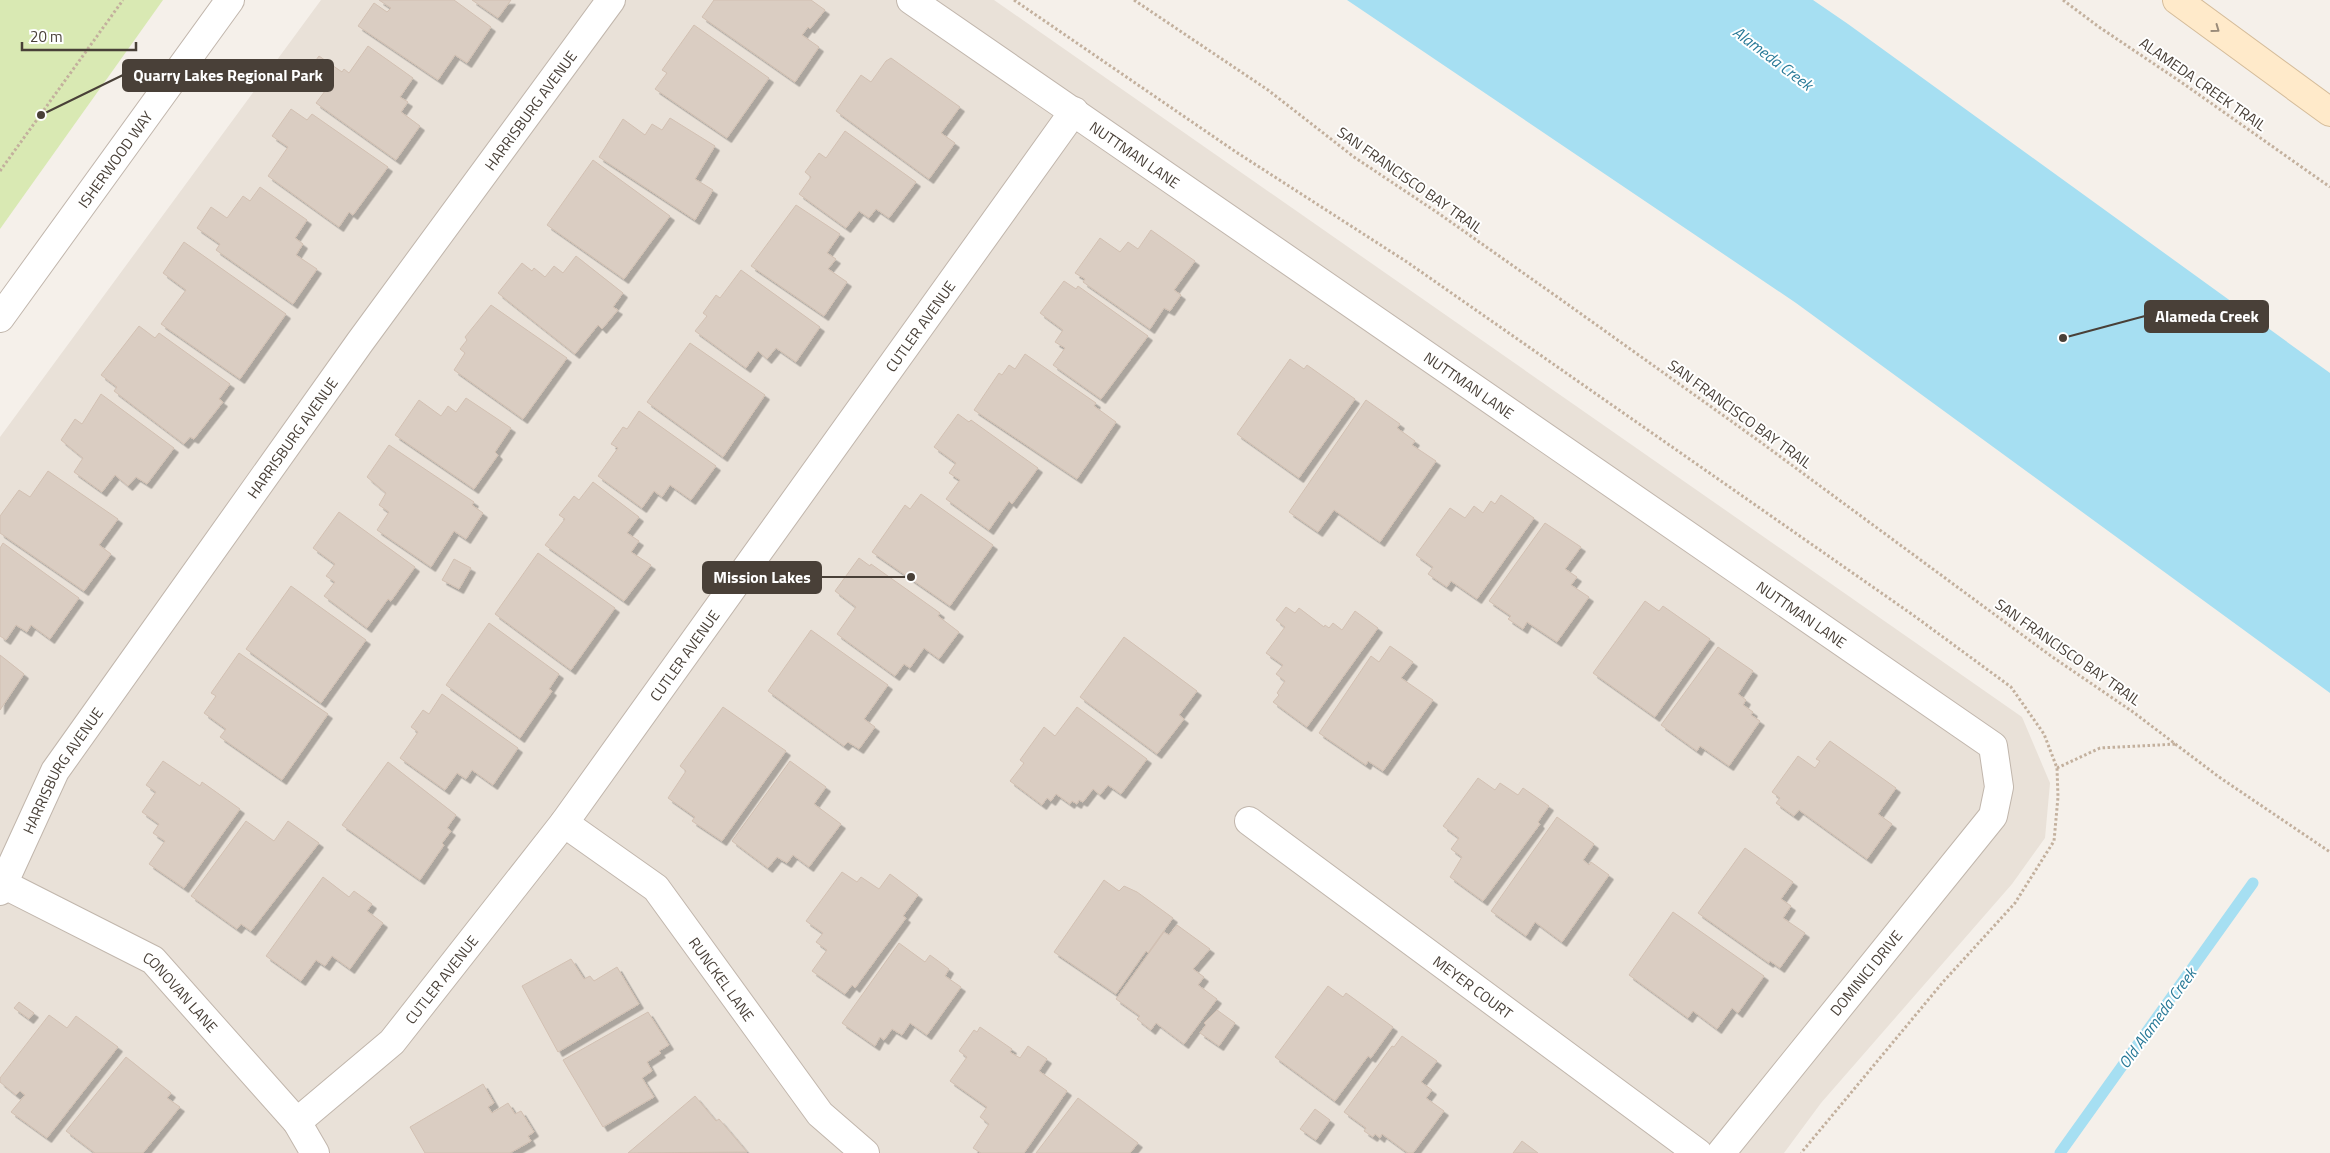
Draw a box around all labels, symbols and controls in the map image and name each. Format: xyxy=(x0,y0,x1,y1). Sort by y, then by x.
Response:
scale bar xyxy=(22,20,136,52)
water label: Alameda Creek xyxy=(1728,20,1819,97)
one-way arrow xyxy=(2210,23,2220,32)
text: 20 m xyxy=(30,25,63,48)
street label: ALAMEDA CREEK TRAIL xyxy=(2135,31,2271,137)
street label: HARRISBURG AVENUE xyxy=(478,45,582,175)
callout: Quarry Lakes Regional Park xyxy=(123,60,333,91)
text: Quarry Lakes Regional Park xyxy=(133,63,324,87)
street label: ISHERWOOD WAY xyxy=(72,106,158,212)
street label: NUTTMAN LANE xyxy=(1085,115,1185,194)
street label: SAN FRANCISCO BAY TRAIL xyxy=(1332,121,1488,239)
street label: CUTLER AVENUE xyxy=(879,276,961,376)
callout: Alameda Creek xyxy=(2145,301,2268,332)
text: Alameda Creek xyxy=(2155,304,2259,328)
street label: NUTTMAN LANE xyxy=(1419,346,1519,424)
street label: SAN FRANCISCO BAY TRAIL xyxy=(1663,354,1817,474)
street label: HARRISBURG AVENUE xyxy=(241,372,343,503)
callout: Mission Lakes xyxy=(703,562,821,593)
text: Mission Lakes xyxy=(713,565,811,589)
street label: NUTTMAN LANE xyxy=(1752,575,1852,653)
street label: SAN FRANCISCO BAY TRAIL xyxy=(1990,593,2146,711)
street label: CUTLER AVENUE xyxy=(644,605,725,706)
street label: HARRISBURG AVENUE xyxy=(16,702,108,838)
street label: DOMINICI DRIVE xyxy=(1824,925,1908,1021)
street label: CUTLER AVENUE xyxy=(399,930,484,1029)
street label: RUNCKEL LANE xyxy=(684,932,760,1026)
street label: CONOVAN LANE xyxy=(139,945,224,1037)
street label: MEYER COURT xyxy=(1429,950,1518,1024)
water label: Old Alameda Creek xyxy=(2112,961,2203,1073)

